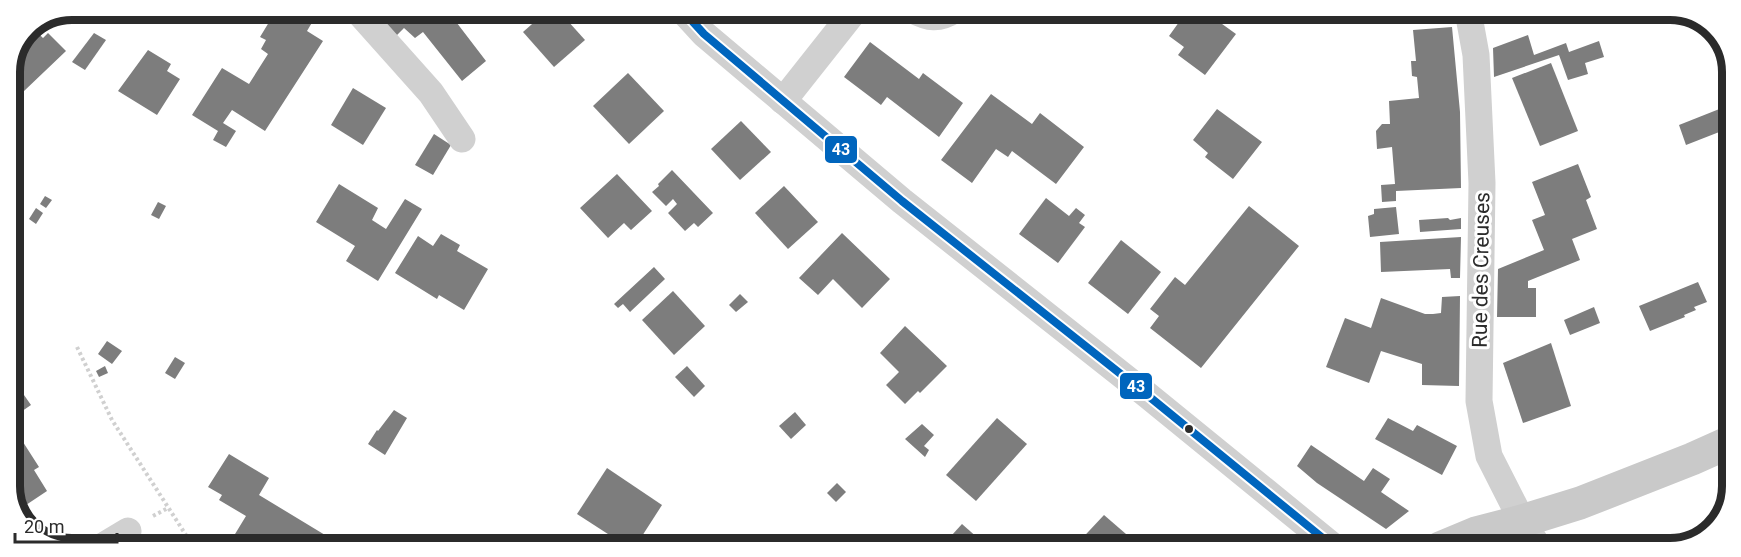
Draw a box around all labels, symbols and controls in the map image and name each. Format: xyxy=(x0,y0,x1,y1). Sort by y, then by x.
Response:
line badge: 43 xyxy=(824,135,858,164)
text: 43 xyxy=(832,140,850,159)
street label: Rue des Creuses xyxy=(1468,192,1494,348)
line badge: 43 xyxy=(1119,372,1153,400)
text: 43 xyxy=(1127,377,1145,396)
unlabelled marker xyxy=(1183,423,1195,435)
scale bar xyxy=(15,506,117,544)
text: 20 m xyxy=(24,516,64,537)

